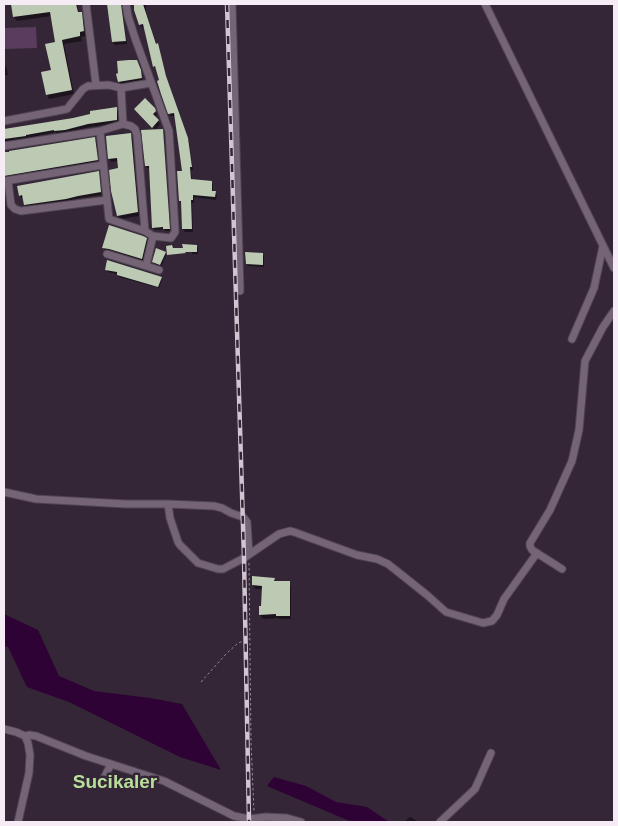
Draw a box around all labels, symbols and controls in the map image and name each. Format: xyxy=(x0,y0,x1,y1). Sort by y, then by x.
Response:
district label: Sucikaler xyxy=(73,772,157,794)

